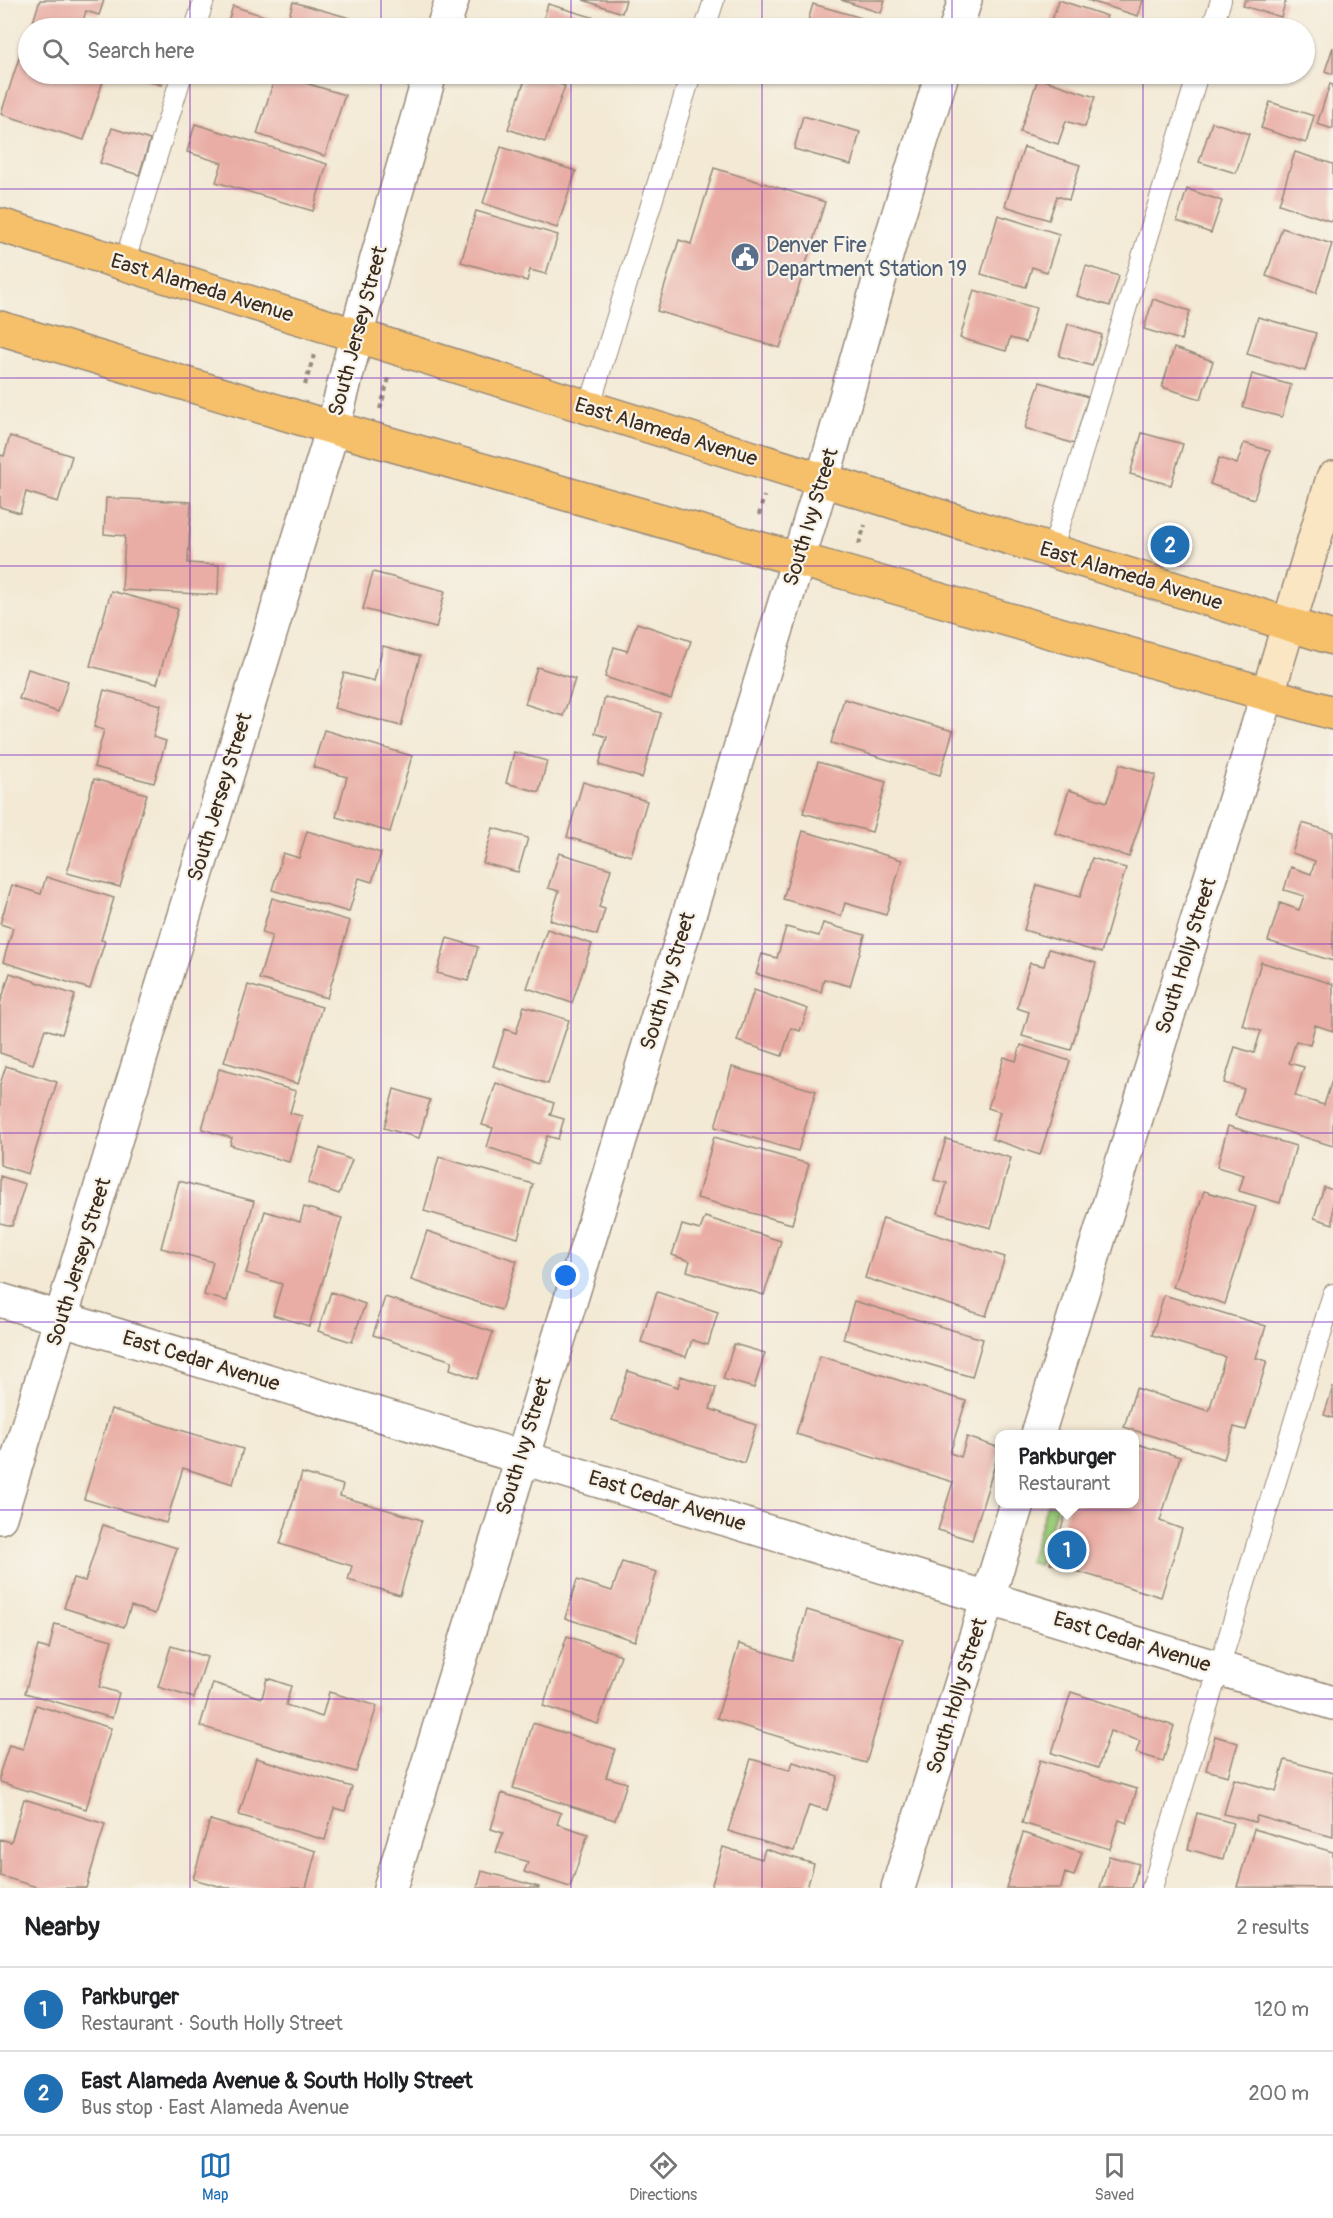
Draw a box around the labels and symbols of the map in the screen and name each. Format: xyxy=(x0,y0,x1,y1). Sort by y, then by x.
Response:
place label: Denver Fire Department Station 19 xyxy=(766,232,967,283)
public building icon: Denver Fire Department Station 19 xyxy=(729,241,761,273)
street label: South Jersey Street xyxy=(322,242,394,419)
street label: East Alameda Avenue xyxy=(107,247,297,329)
street label: East Alameda Avenue xyxy=(571,391,761,473)
street label: South Ivy Street xyxy=(777,444,845,589)
pin: 2 xyxy=(1150,522,1190,568)
street label: East Alameda Avenue xyxy=(1036,535,1226,617)
street label: South Jersey Street xyxy=(181,709,259,885)
street label: South Holly Street xyxy=(1149,874,1223,1037)
street label: South Ivy Street xyxy=(634,908,702,1053)
street label: South Jersey Street xyxy=(40,1174,118,1350)
your location xyxy=(551,1261,580,1290)
street label: East Cedar Avenue xyxy=(119,1324,284,1398)
street label: South Ivy Street xyxy=(490,1373,558,1518)
street label: East Cedar Avenue xyxy=(585,1464,750,1538)
pin: 1 xyxy=(1048,1528,1086,1572)
street label: East Cedar Avenue xyxy=(1050,1605,1215,1679)
street label: South Holly Street xyxy=(920,1614,994,1777)

